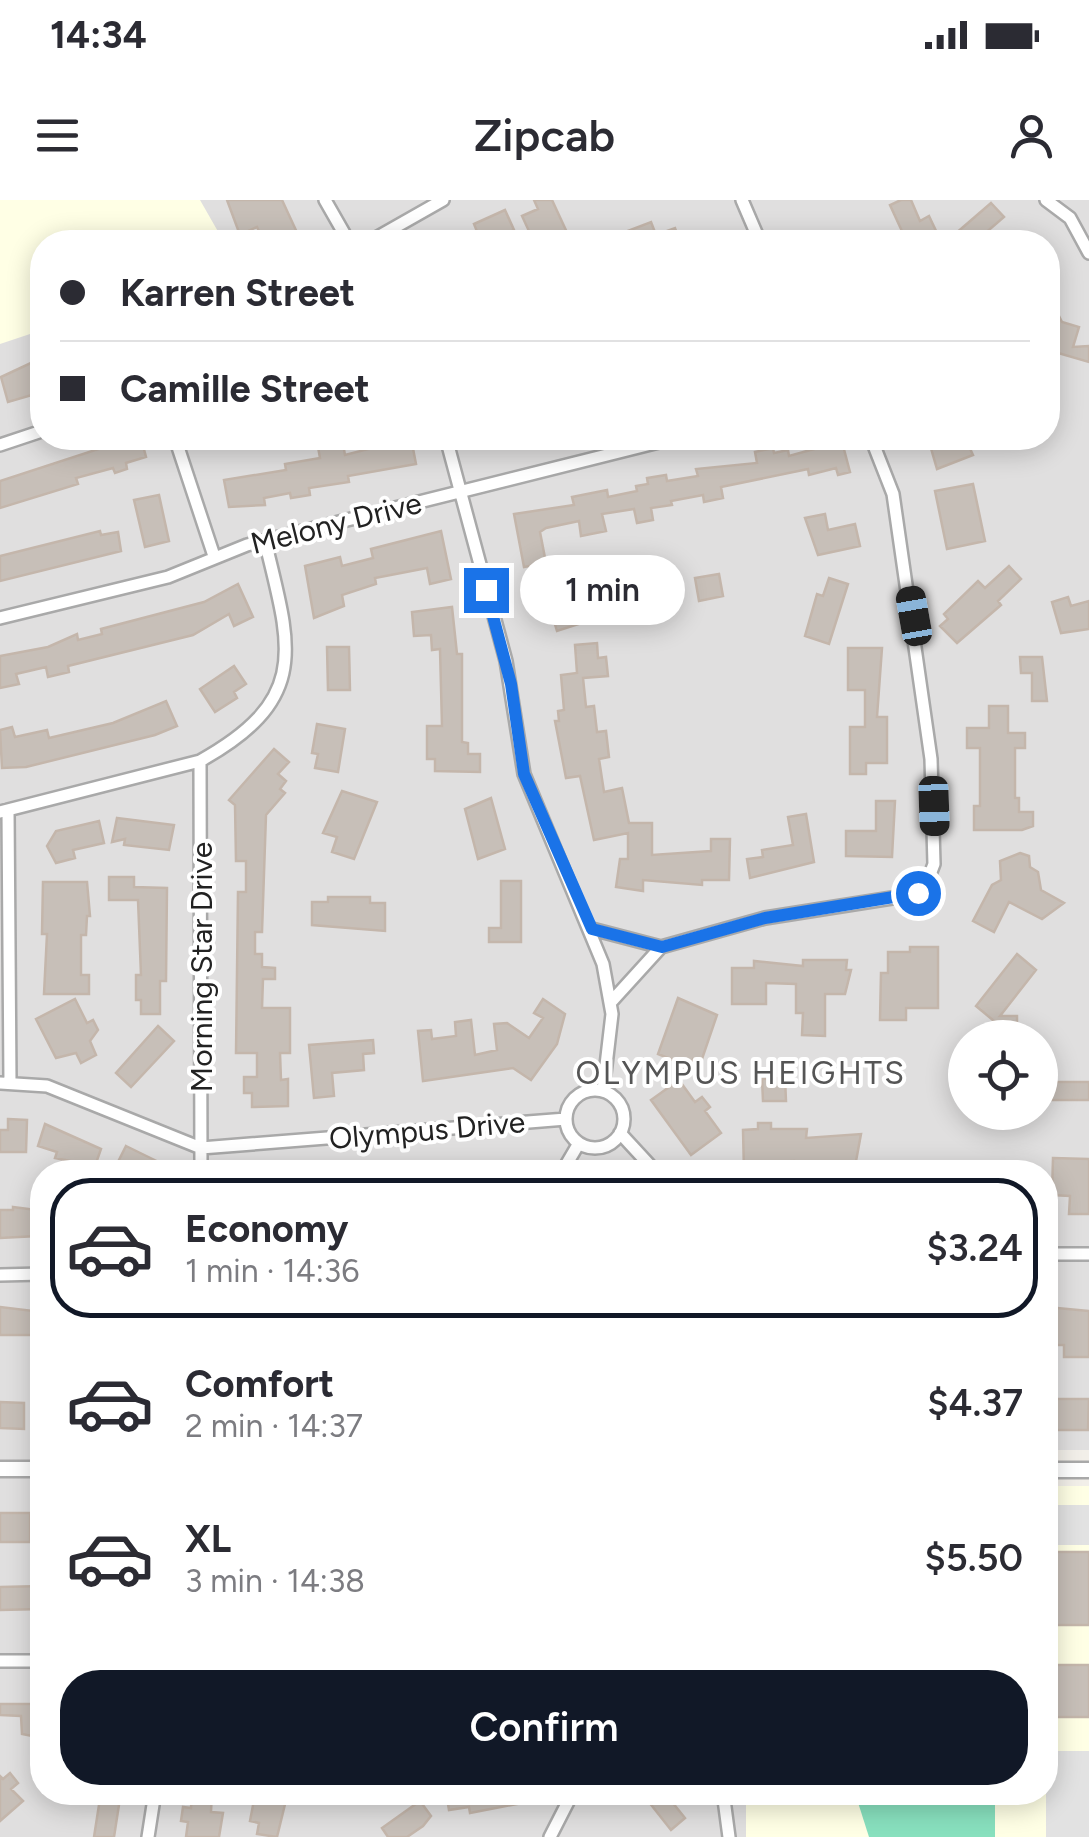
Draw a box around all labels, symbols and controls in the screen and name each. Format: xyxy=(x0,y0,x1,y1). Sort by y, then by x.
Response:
text: 14:34 xyxy=(50,12,147,58)
icon: menu xyxy=(30,108,85,163)
text: Zipcab xyxy=(474,108,615,162)
icon: person xyxy=(1004,108,1059,163)
text: Karren Street xyxy=(120,270,355,316)
text: Camille Street xyxy=(120,366,370,412)
street label: Melony Drive xyxy=(247,484,425,562)
callout: 1 min xyxy=(521,555,686,625)
route end xyxy=(464,568,509,613)
text: 1 min xyxy=(565,571,640,609)
car xyxy=(894,584,934,648)
car xyxy=(918,775,950,837)
street label: Morning Star Drive xyxy=(183,842,220,1092)
route start xyxy=(896,871,941,916)
map controls xyxy=(948,1020,1058,1130)
button: locate xyxy=(948,1020,1058,1130)
district label: OLYMPUS HEIGHTS xyxy=(576,1054,906,1092)
street label: Olympus Drive xyxy=(328,1103,526,1157)
icon: car xyxy=(65,1203,155,1293)
text: Economy xyxy=(185,1206,348,1252)
text: $3.24 xyxy=(926,1225,1023,1271)
text: 1 min · 14:36 xyxy=(185,1252,359,1290)
icon: car xyxy=(65,1358,155,1448)
text: Comfort xyxy=(185,1361,334,1407)
text: $4.37 xyxy=(927,1380,1023,1426)
text: 2 min · 14:37 xyxy=(185,1407,363,1445)
icon: car xyxy=(65,1513,155,1603)
text: XL xyxy=(185,1516,231,1562)
text: $5.50 xyxy=(925,1535,1023,1581)
text: 3 min · 14:38 xyxy=(185,1562,365,1600)
button: Confirm xyxy=(60,1670,1028,1785)

